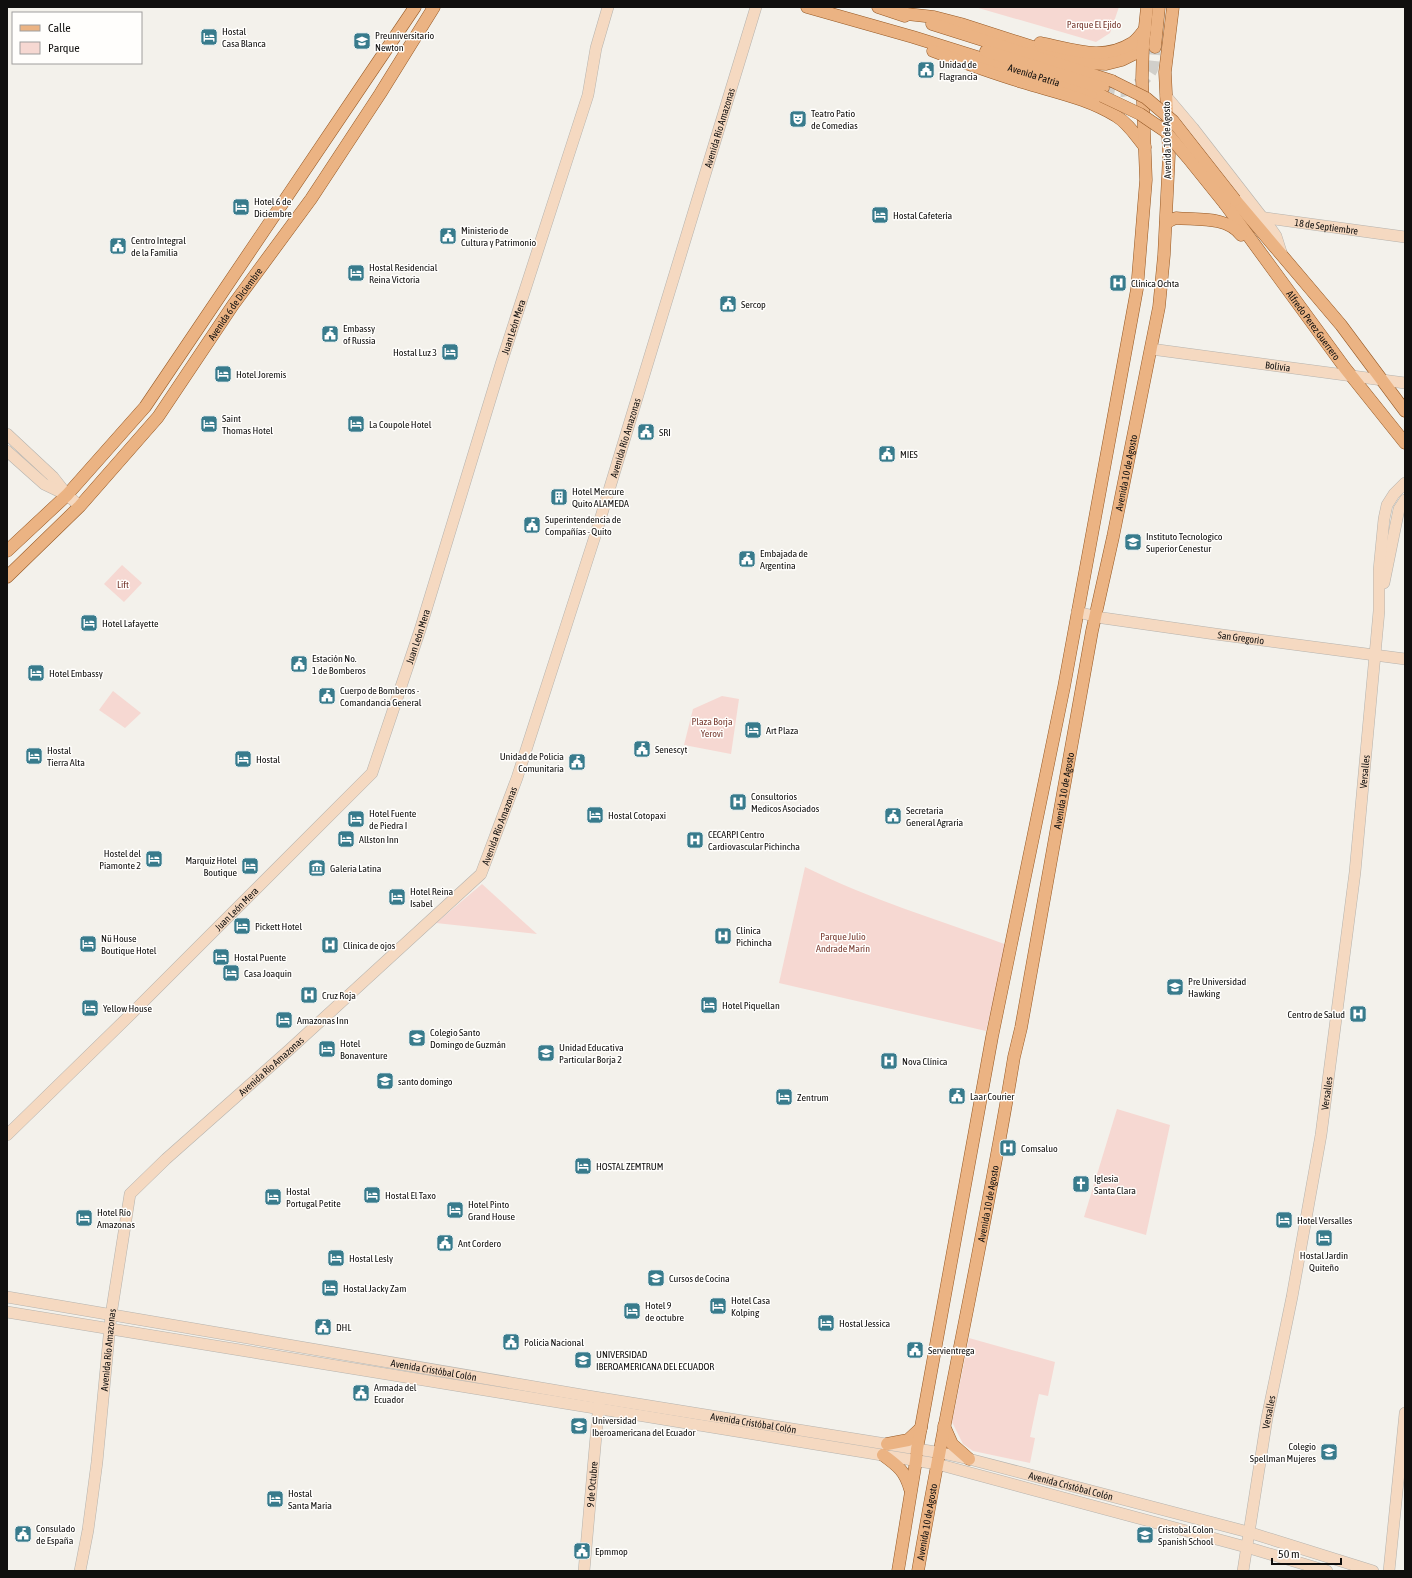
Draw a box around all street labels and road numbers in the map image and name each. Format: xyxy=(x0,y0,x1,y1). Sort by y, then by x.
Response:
street label: Avenida Patria xyxy=(1007,62,1062,88)
street label: Avenida Río Amazonas xyxy=(702,86,737,169)
street label: Avenida 10 de Agosto xyxy=(1161,101,1173,179)
street label: 18 de Septiembre xyxy=(1294,216,1359,236)
street label: Avenida 6 de Diciembre xyxy=(206,265,264,342)
street label: Alfredo Perez Guerrero xyxy=(1285,288,1343,362)
street label: Juan León Mera xyxy=(499,298,527,356)
street label: Bolivia xyxy=(1264,359,1292,373)
street label: Avenida Río Amazonas xyxy=(608,396,642,479)
street label: Avenida 10 de Agosto xyxy=(1113,433,1139,512)
street label: Juan León Mera xyxy=(404,607,432,665)
street label: San Gregorio xyxy=(1217,629,1265,646)
street label: Avenida 10 de Agosto xyxy=(1051,751,1076,830)
street label: Versalles xyxy=(1357,754,1371,789)
street label: Avenida Río Amazonas xyxy=(479,785,519,867)
street label: Juan León Mera xyxy=(212,885,260,933)
street label: Avenida Río Amazonas xyxy=(236,1034,306,1098)
street label: Versalles xyxy=(1319,1076,1334,1111)
street label: Avenida 10 de Agosto xyxy=(975,1164,1001,1243)
street label: Avenida Río Amazonas xyxy=(98,1307,117,1392)
street label: Avenida Cristóbal Colón xyxy=(390,1357,478,1382)
street label: Versalles xyxy=(1260,1394,1277,1429)
street label: Avenida Cristóbal Colón xyxy=(710,1410,797,1435)
street label: 9 de Octubre xyxy=(584,1460,599,1508)
street label: Avenida Cristóbal Colón xyxy=(1028,1469,1115,1502)
street label: Avenida 10 de Agosto xyxy=(914,1482,939,1561)

